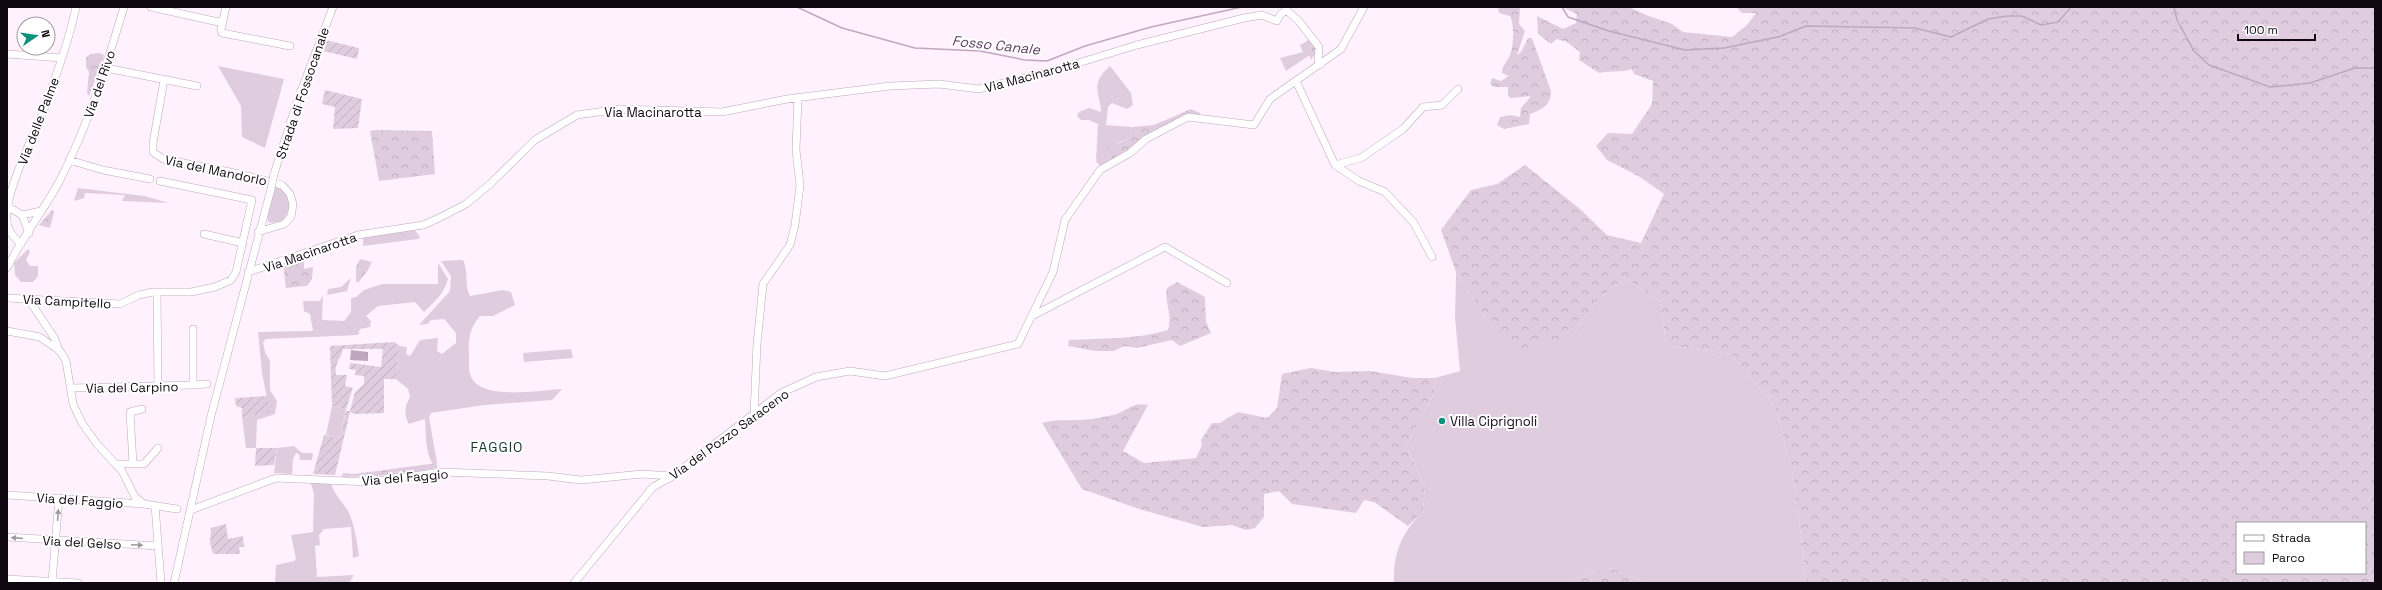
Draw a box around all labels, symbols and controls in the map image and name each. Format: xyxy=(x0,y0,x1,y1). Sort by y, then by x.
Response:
north arrow xyxy=(16,16,56,56)
scale bar xyxy=(2238,16,2315,42)
text: 100 m xyxy=(2244,22,2278,38)
street label: Strada di Fossocanale xyxy=(272,25,333,161)
text: N xyxy=(38,29,53,39)
water label: Fosso Canale xyxy=(951,31,1042,59)
street label: Via del Rivo xyxy=(80,48,119,120)
street label: Via Macinarotta xyxy=(983,55,1082,96)
street label: Via delle Palme xyxy=(14,75,63,168)
street label: Via Macinarotta xyxy=(604,104,702,121)
street label: Via del Mandorlo xyxy=(163,151,268,190)
street label: Via Macinarotta xyxy=(261,228,359,276)
street label: Via Campitello xyxy=(22,291,112,312)
street label: Via del Carpino xyxy=(85,378,179,397)
street label: Via del Pozzo Saraceno xyxy=(666,385,792,483)
place label: Villa Ciprignoli xyxy=(1450,413,1537,430)
marker: Villa Ciprignoli xyxy=(1437,416,1447,426)
district label: FAGGIO xyxy=(471,438,523,456)
street label: Via del Faggio xyxy=(361,465,449,490)
street label: Via del Faggio xyxy=(36,489,124,512)
one-way arrow xyxy=(54,509,61,521)
legend xyxy=(2236,522,2366,574)
text: Strada xyxy=(2272,530,2311,546)
street label: Via del Gelso xyxy=(42,532,122,553)
one-way arrow xyxy=(11,535,23,541)
one-way arrow xyxy=(131,541,143,548)
text: Parco xyxy=(2272,550,2305,566)

